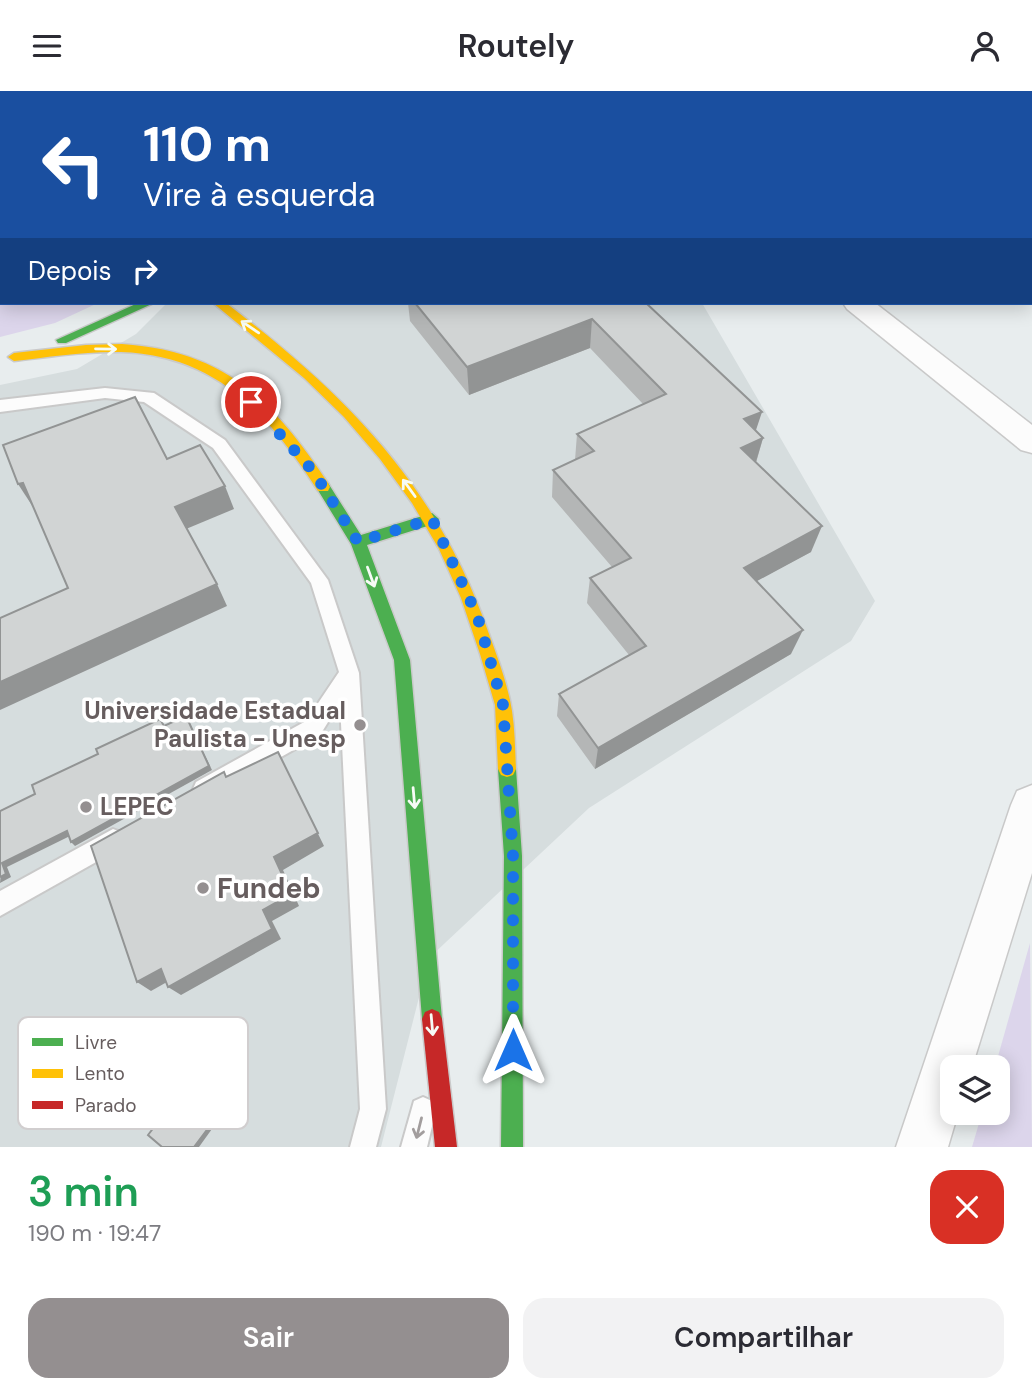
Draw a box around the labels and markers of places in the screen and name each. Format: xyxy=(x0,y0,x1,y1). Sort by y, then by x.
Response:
pin xyxy=(221,372,281,432)
place label: Universidade Estadual Paulista - Unesp xyxy=(84,695,346,754)
marker: Universidade Estadual Paulista - Unesp xyxy=(352,717,368,733)
place label: LEPEC xyxy=(100,791,174,822)
marker: LEPEC xyxy=(78,799,94,815)
place label: Fundeb xyxy=(217,870,321,907)
marker: Fundeb xyxy=(195,880,211,896)

